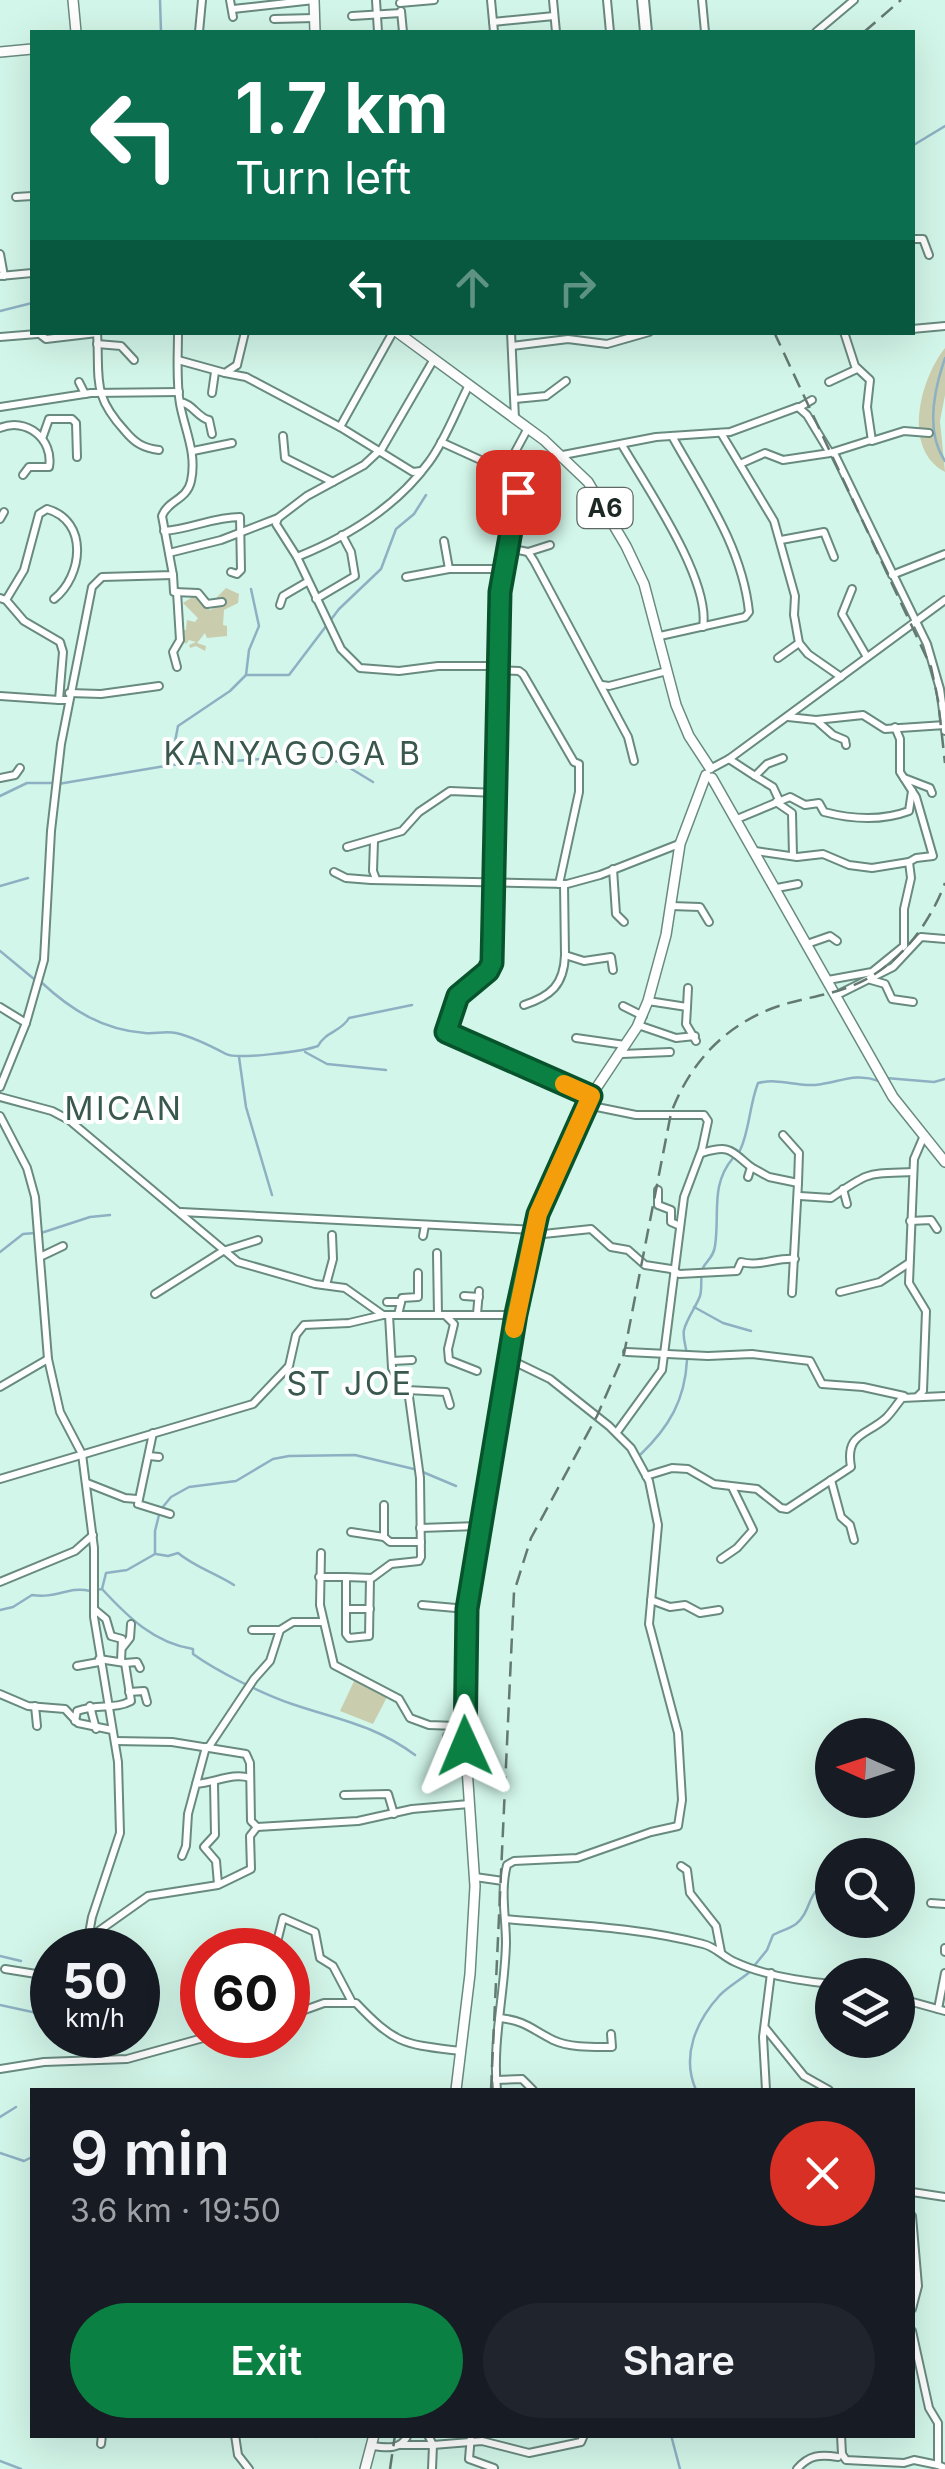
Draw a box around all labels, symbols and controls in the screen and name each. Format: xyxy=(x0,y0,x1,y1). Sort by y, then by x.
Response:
text: 1.7 km xyxy=(235,65,449,150)
icon: left xyxy=(70,70,200,200)
text: Turn left xyxy=(235,150,411,205)
icon: left xyxy=(340,260,395,315)
icon: ahead xyxy=(445,260,500,315)
icon: right xyxy=(550,260,605,315)
pin xyxy=(476,450,561,535)
icon: arrive xyxy=(491,465,546,520)
road number: A6 xyxy=(578,488,632,528)
district label: KANYAGOGA B xyxy=(163,734,423,773)
district label: MICAN xyxy=(65,1089,183,1128)
district label: ST JOE xyxy=(286,1364,414,1403)
position arrow xyxy=(413,1694,517,1798)
north arrow xyxy=(815,1718,915,1818)
map controls xyxy=(815,1718,915,2058)
button: search xyxy=(815,1838,915,1938)
speed limit sign: 60 xyxy=(180,1928,310,2058)
text: 50 xyxy=(62,1951,128,2011)
button: layers xyxy=(815,1958,915,2058)
text: km/h xyxy=(65,2003,125,2033)
text: 9 min xyxy=(70,2117,230,2189)
button: close xyxy=(770,2121,875,2226)
text: 3.6 km · 19:50 xyxy=(70,2191,281,2230)
button: Exit xyxy=(70,2303,463,2418)
button: Share xyxy=(483,2303,875,2418)

